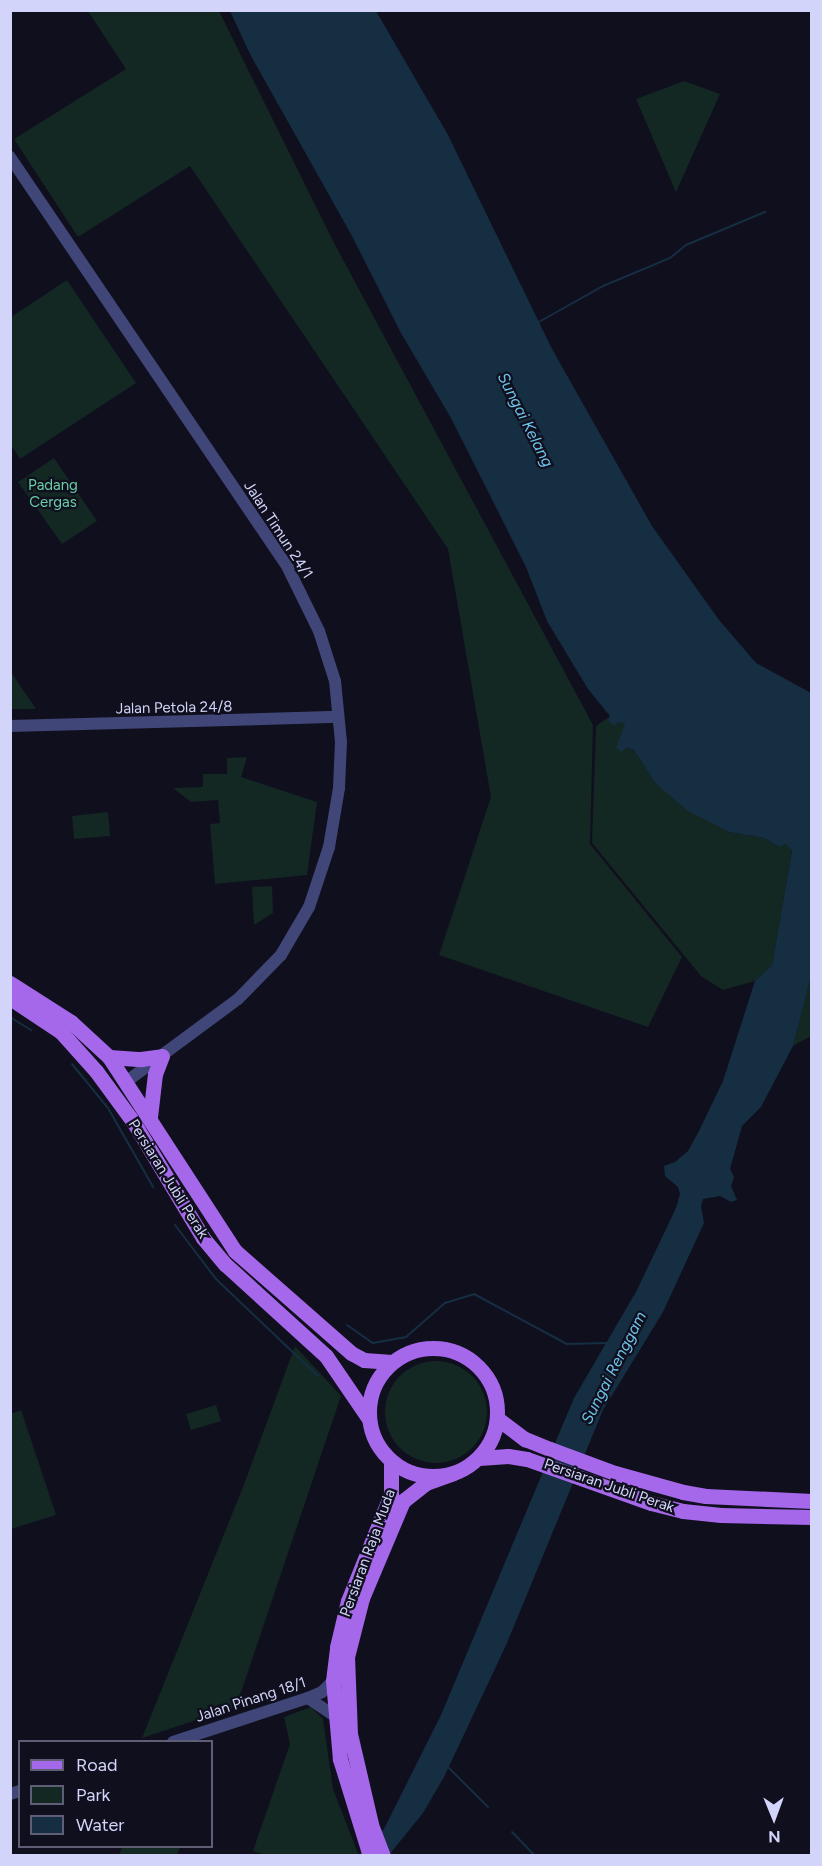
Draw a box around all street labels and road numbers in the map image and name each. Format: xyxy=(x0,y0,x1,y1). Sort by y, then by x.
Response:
street label: Jalan Timun 24/1 xyxy=(240,478,316,582)
street label: Jalan Petola 24/8 xyxy=(115,698,233,718)
street label: Persiaran Jubli Perak xyxy=(124,1116,212,1242)
street label: Persiaran Jubli Perak xyxy=(541,1455,677,1517)
street label: Persiaran Raja Muda xyxy=(337,1487,399,1619)
street label: Jalan Pinang 18/1 xyxy=(194,1674,308,1726)

